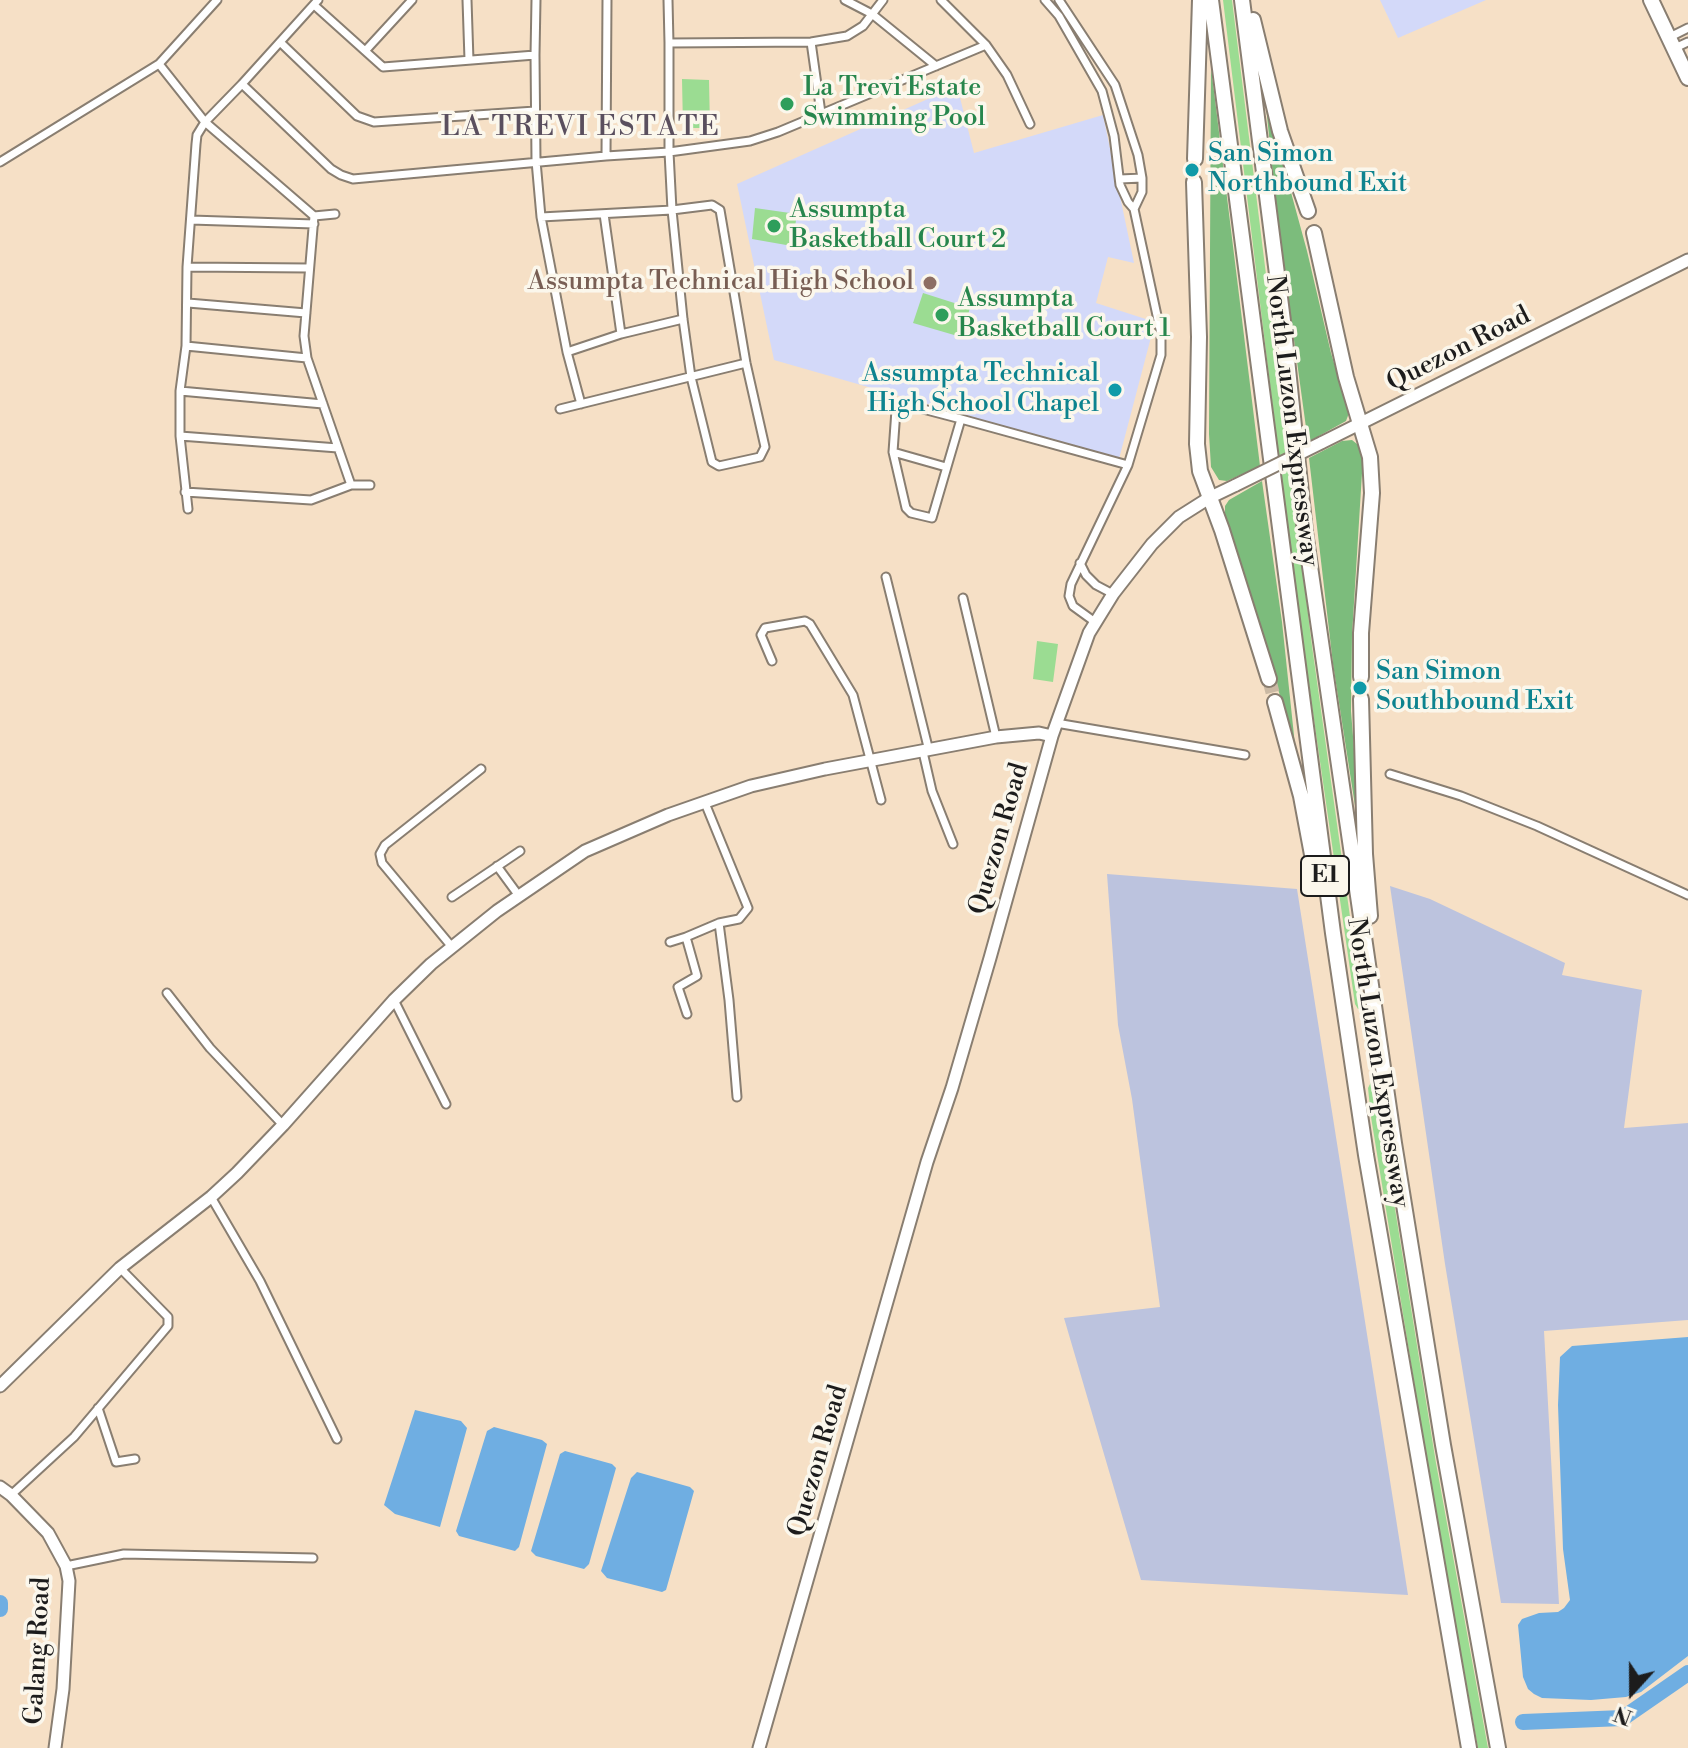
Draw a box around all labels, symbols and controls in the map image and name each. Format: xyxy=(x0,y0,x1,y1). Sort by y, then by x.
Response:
place label: La Trevi Estate Swimming Pool xyxy=(803,73,985,134)
marker: La Trevi Estate Swimming Pool xyxy=(778,95,796,113)
district label: LA TREVI ESTATE xyxy=(441,111,721,145)
place label: San Simon Northbound Exit xyxy=(1208,139,1407,200)
marker: San Simon Northbound Exit xyxy=(1183,161,1201,179)
place label: Assumpta Basketball Court 2 xyxy=(790,195,1006,256)
marker: Assumpta Basketball Court 2 xyxy=(765,217,783,235)
place label: Assumpta Technical High School xyxy=(528,267,914,299)
marker: Assumpta Technical High School xyxy=(921,274,939,292)
street label: North Luzon Expressway xyxy=(1258,274,1324,568)
place label: Assumpta Basketball Court 1 xyxy=(958,284,1171,346)
street label: Quezon Road xyxy=(1382,301,1536,399)
marker: Assumpta Basketball Court 1 xyxy=(933,306,951,324)
place label: Assumpta Technical High School Chapel xyxy=(862,359,1099,420)
marker: Assumpta Technical High School Chapel xyxy=(1106,381,1124,399)
place label: San Simon Southbound Exit xyxy=(1376,657,1574,718)
marker: San Simon Southbound Exit xyxy=(1351,679,1369,697)
street label: Quezon Road xyxy=(963,759,1037,919)
road number: E1 xyxy=(1301,856,1349,896)
street label: North Luzon Expressway xyxy=(1339,916,1415,1210)
street label: Quezon Road xyxy=(782,1381,856,1541)
street label: Galang Road xyxy=(20,1576,58,1726)
north arrow xyxy=(1592,1652,1672,1732)
text: N xyxy=(1610,1699,1636,1731)

